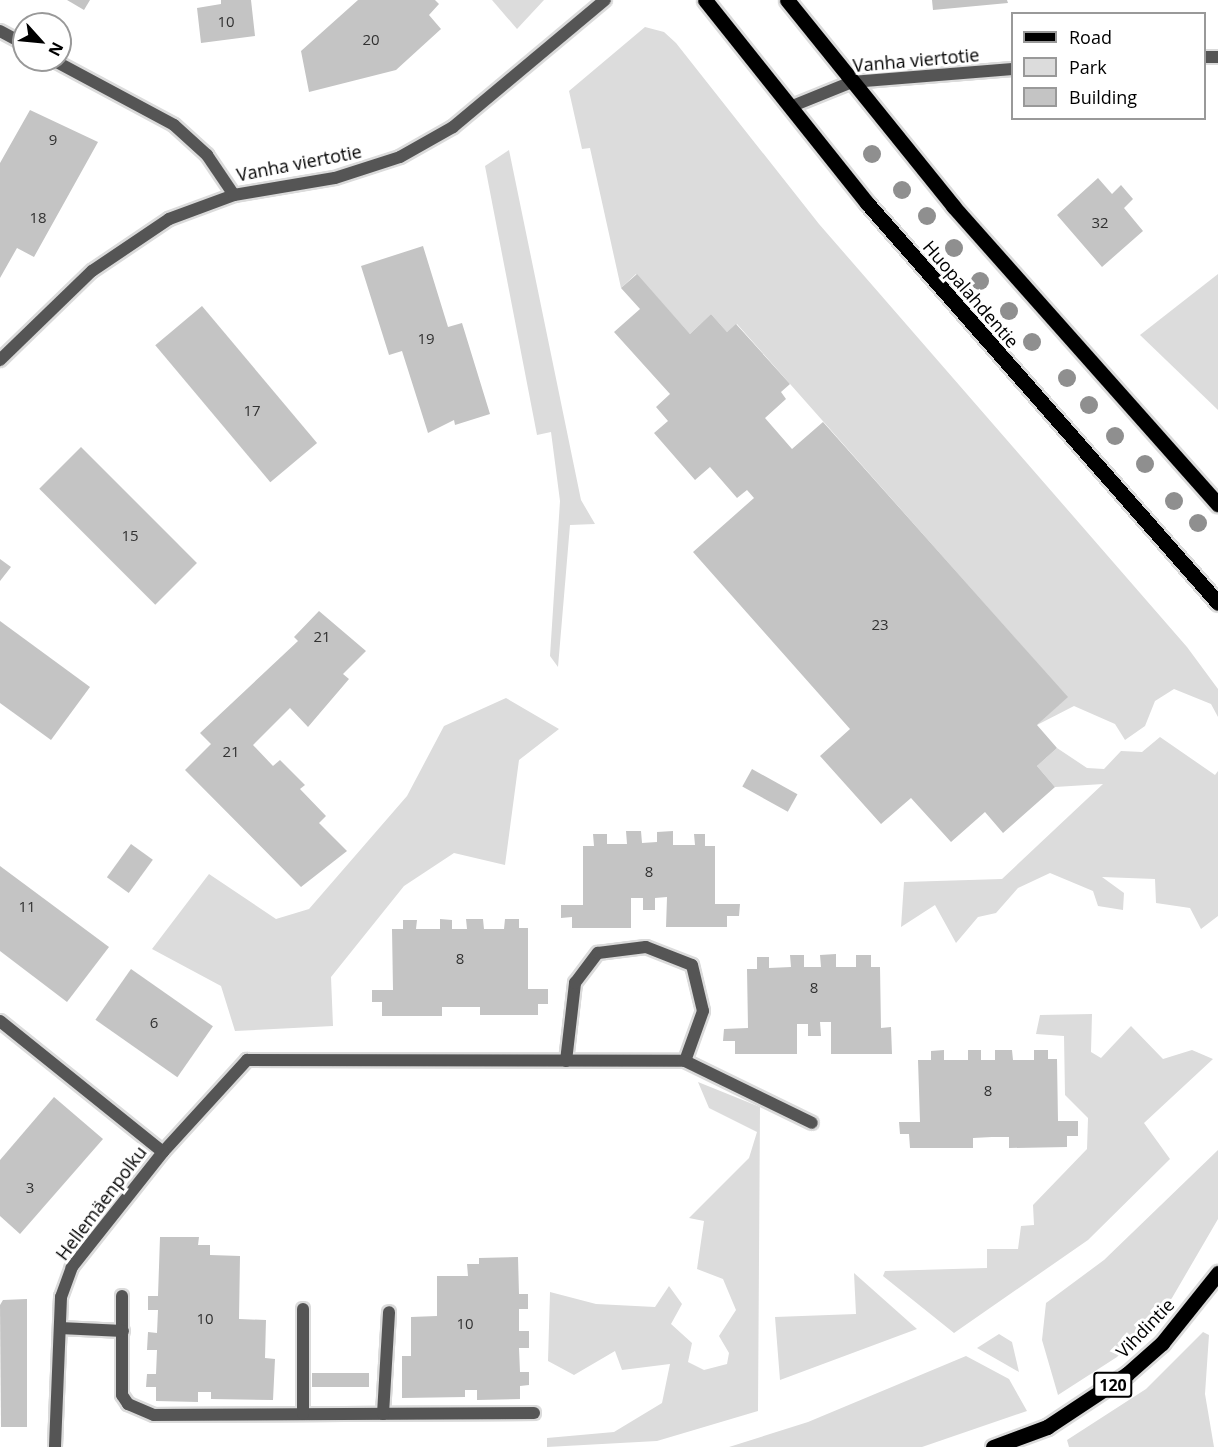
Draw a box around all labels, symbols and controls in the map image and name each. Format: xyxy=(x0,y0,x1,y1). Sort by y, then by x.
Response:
north arrow xyxy=(12,12,72,72)
legend xyxy=(1011,12,1206,120)
house number: 10 xyxy=(217,13,235,31)
text: Road xyxy=(1069,25,1112,49)
house number: 20 xyxy=(362,31,380,49)
text: N xyxy=(44,38,69,60)
street label: Vanha viertotie xyxy=(852,44,980,76)
text: Park xyxy=(1069,55,1107,79)
text: Building xyxy=(1069,85,1137,109)
house number: 9 xyxy=(49,131,57,149)
street label: Vanha viertotie xyxy=(235,140,363,186)
house number: 18 xyxy=(29,209,47,227)
house number: 32 xyxy=(1091,214,1109,232)
street label: Huopalahdentie xyxy=(919,236,1023,352)
house number: 19 xyxy=(417,330,435,348)
house number: 17 xyxy=(243,402,261,420)
house number: 15 xyxy=(121,527,139,545)
house number: 23 xyxy=(871,616,889,634)
house number: 21 xyxy=(313,628,331,646)
house number: 21 xyxy=(222,743,240,761)
house number: 8 xyxy=(645,863,653,881)
house number: 11 xyxy=(18,898,36,916)
house number: 8 xyxy=(456,950,464,968)
house number: 8 xyxy=(810,979,818,997)
house number: 6 xyxy=(150,1014,158,1032)
house number: 8 xyxy=(984,1082,992,1100)
street label: Hellemäenpolku xyxy=(51,1142,151,1264)
house number: 3 xyxy=(26,1179,34,1197)
street label: Vihdintie xyxy=(1112,1294,1178,1362)
house number: 10 xyxy=(196,1310,214,1328)
house number: 10 xyxy=(456,1315,474,1333)
road number: 120 xyxy=(1092,1372,1134,1398)

